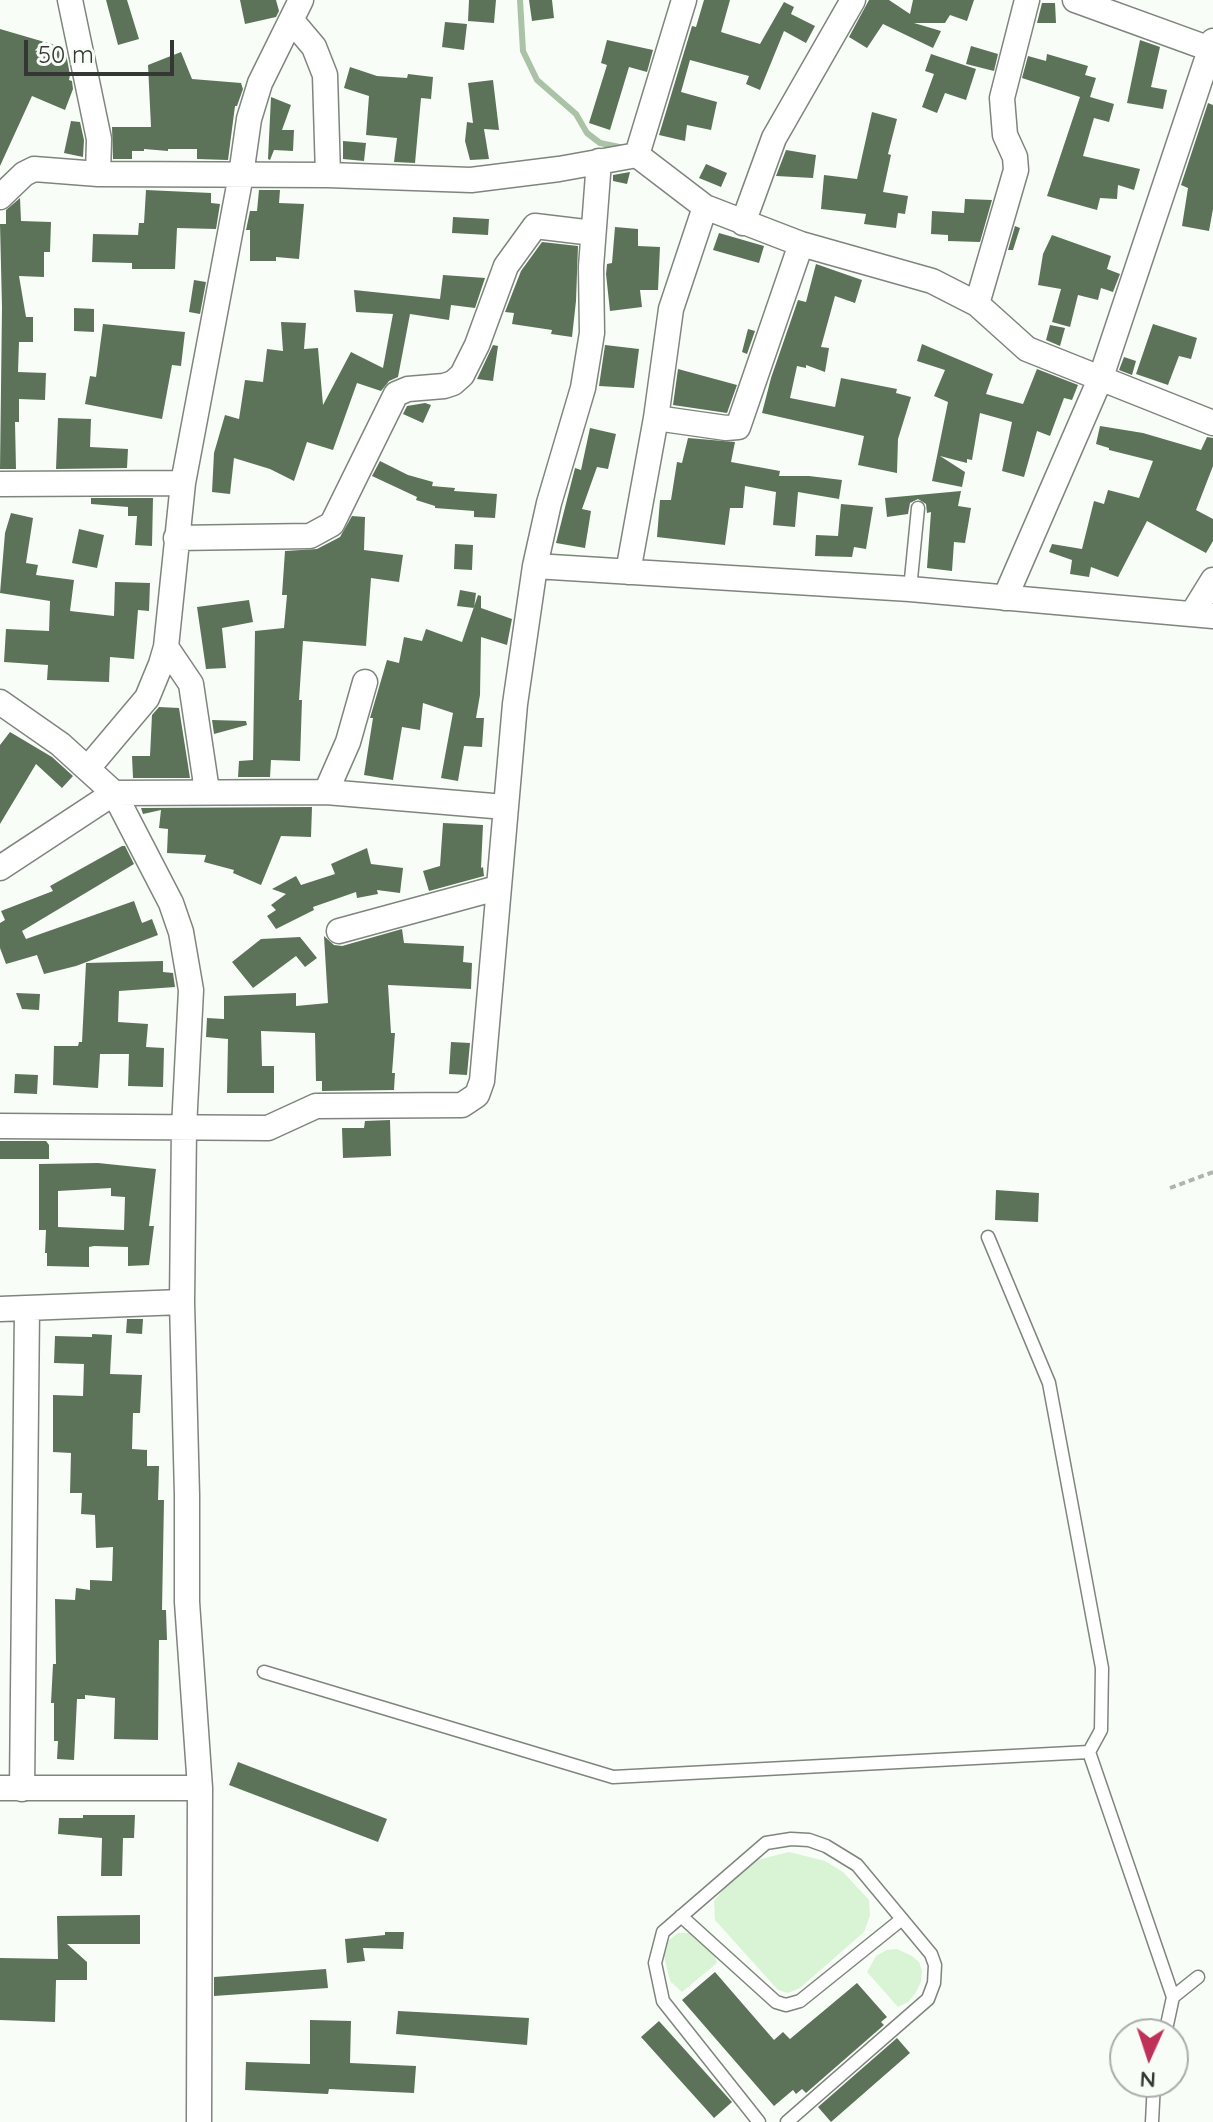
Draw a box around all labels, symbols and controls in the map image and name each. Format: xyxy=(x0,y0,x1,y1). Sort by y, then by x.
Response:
scale bar xyxy=(28,24,178,74)
text: 50 m xyxy=(38,39,94,69)
north arrow xyxy=(1109,2018,1189,2098)
text: N xyxy=(1139,2066,1157,2094)

